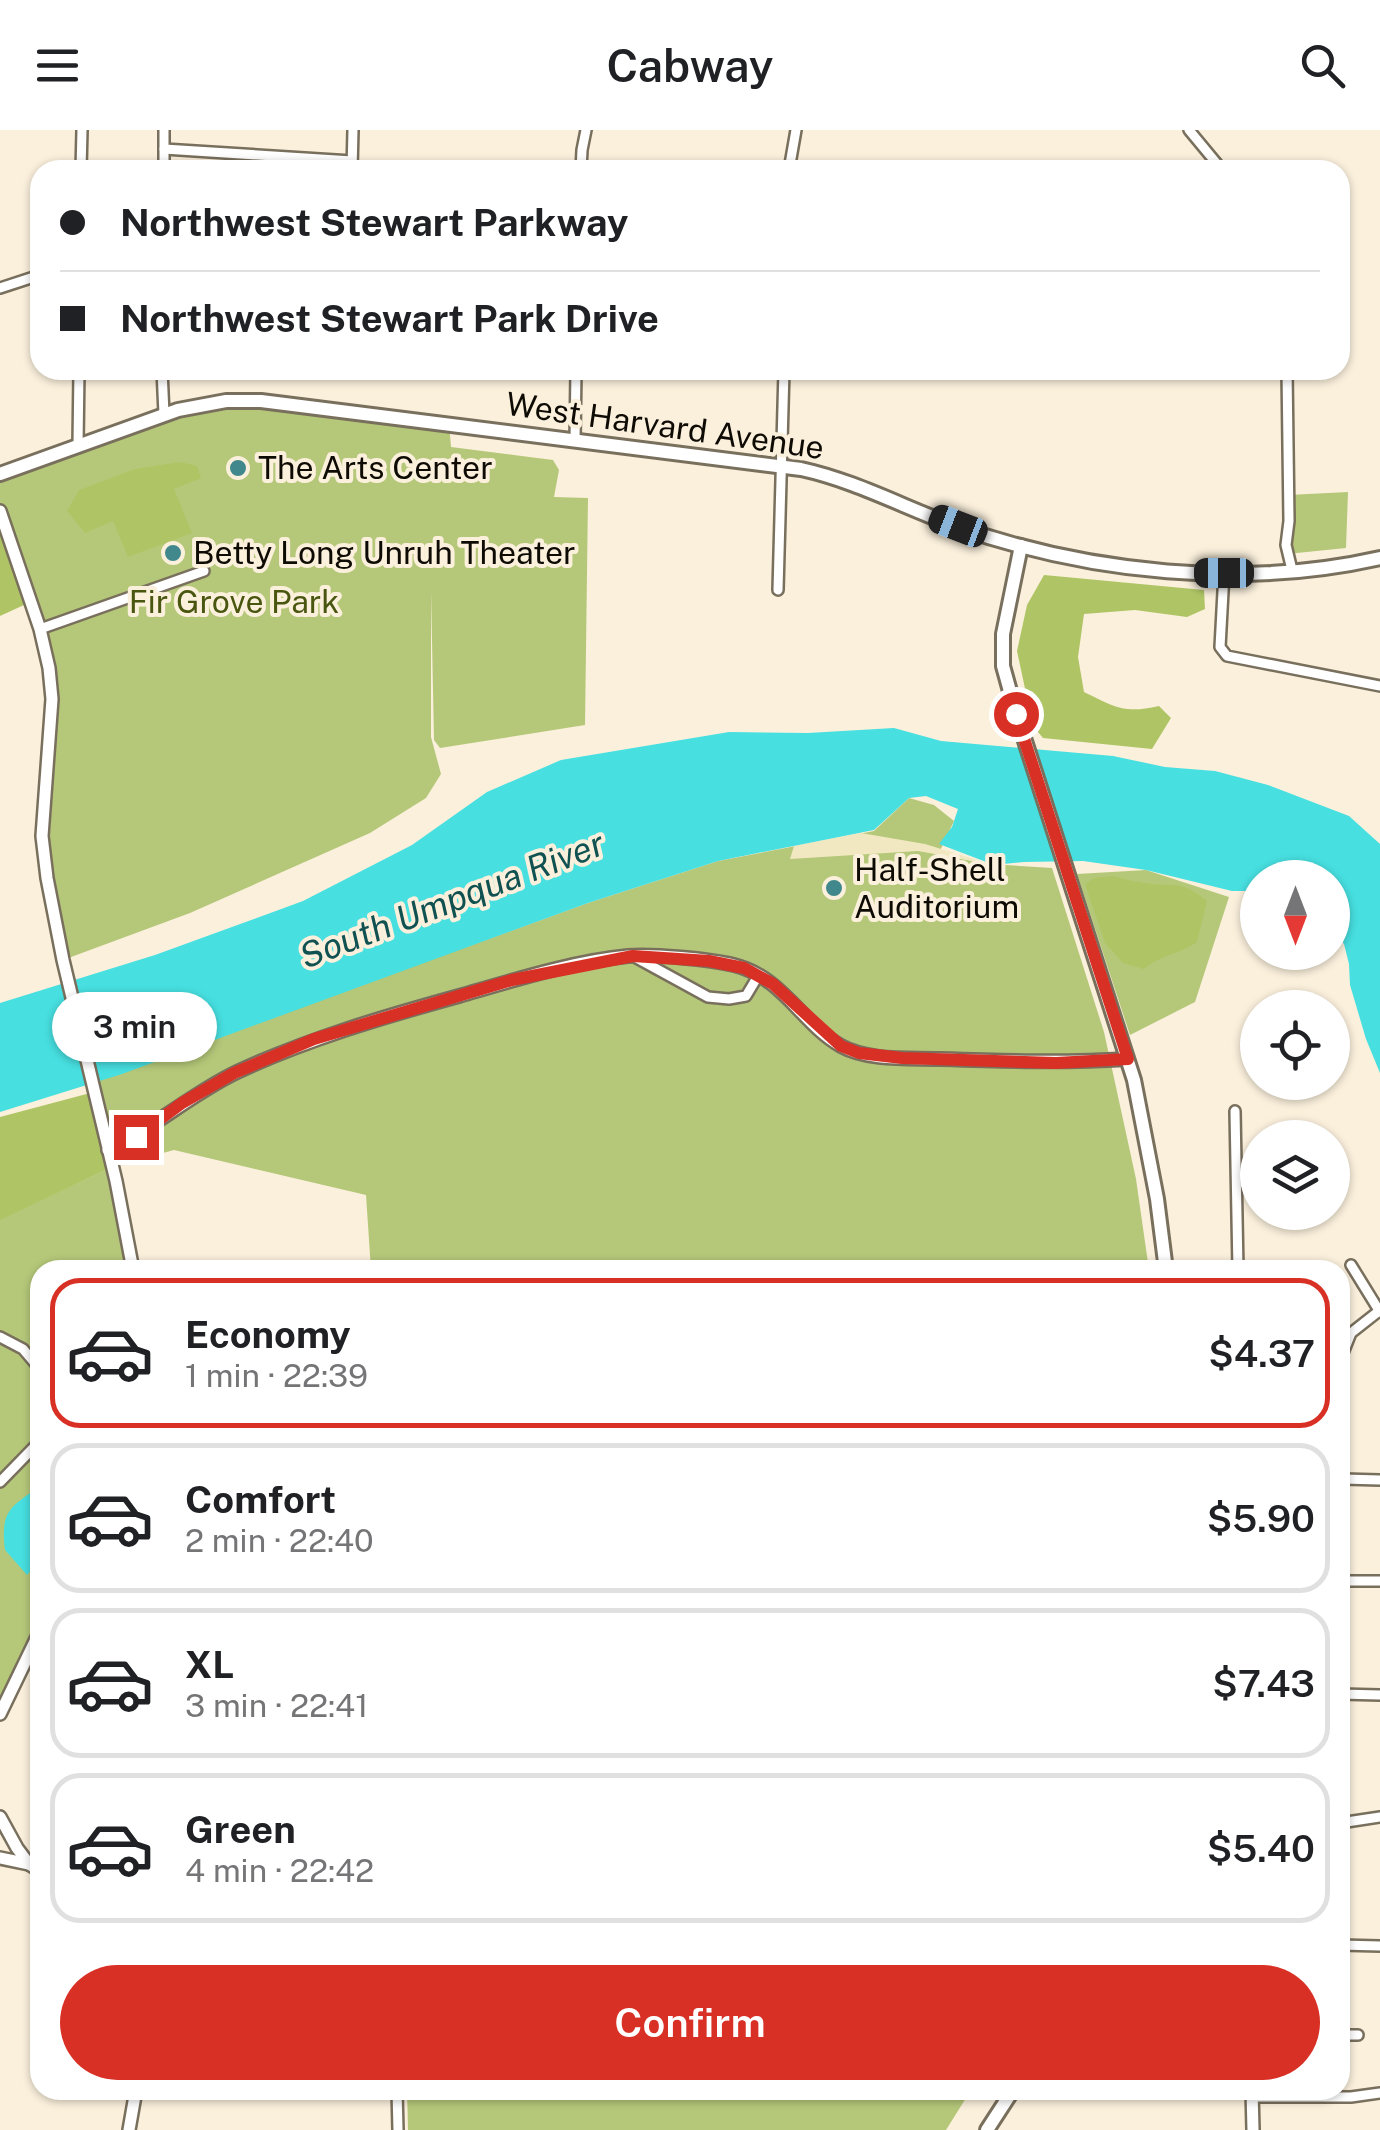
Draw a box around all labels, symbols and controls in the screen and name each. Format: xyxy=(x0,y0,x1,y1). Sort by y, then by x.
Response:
icon: menu xyxy=(30,38,85,93)
icon: search xyxy=(1295,38,1350,93)
text: Cabway xyxy=(607,39,773,92)
text: Northwest Stewart Parkway xyxy=(120,200,628,245)
text: Northwest Stewart Park Drive xyxy=(120,296,659,341)
street label: West Harvard Avenue xyxy=(504,385,826,466)
place label: The Arts Center xyxy=(258,449,493,486)
marker: The Arts Center xyxy=(227,457,249,479)
car xyxy=(925,501,991,551)
place label: Betty Long Unruh Theater xyxy=(193,534,576,571)
marker: Betty Long Unruh Theater xyxy=(162,542,184,564)
car xyxy=(1194,558,1254,588)
park label: Fir Grove Park xyxy=(129,583,339,620)
route start xyxy=(994,692,1039,737)
water label: South Umpqua River xyxy=(294,822,611,977)
place label: Half-Shell Auditorium xyxy=(854,851,1019,925)
north arrow xyxy=(1240,860,1350,970)
map controls xyxy=(1240,860,1350,1230)
marker: Half-Shell Auditorium xyxy=(823,877,845,899)
button: locate xyxy=(1240,990,1350,1100)
callout: 3 min xyxy=(54,992,218,1062)
text: 3 min xyxy=(93,1008,176,1045)
route end xyxy=(114,1115,159,1160)
button: layers xyxy=(1240,1120,1350,1230)
icon: car xyxy=(65,1308,155,1398)
text: Economy xyxy=(185,1312,351,1357)
text: $4.37 xyxy=(1208,1331,1315,1376)
text: 1 min · 22:39 xyxy=(185,1357,368,1394)
icon: car xyxy=(65,1473,155,1563)
text: Comfort xyxy=(185,1477,336,1522)
text: $5.90 xyxy=(1207,1496,1315,1541)
text: 2 min · 22:40 xyxy=(185,1522,374,1559)
icon: car xyxy=(65,1638,155,1728)
text: XL xyxy=(185,1642,234,1687)
text: $7.43 xyxy=(1212,1661,1315,1706)
text: 3 min · 22:41 xyxy=(185,1687,368,1724)
icon: car xyxy=(65,1803,155,1893)
text: Green xyxy=(185,1807,296,1852)
text: $5.40 xyxy=(1207,1826,1315,1871)
text: 4 min · 22:42 xyxy=(185,1852,374,1889)
button: Confirm xyxy=(60,1965,1320,2080)

